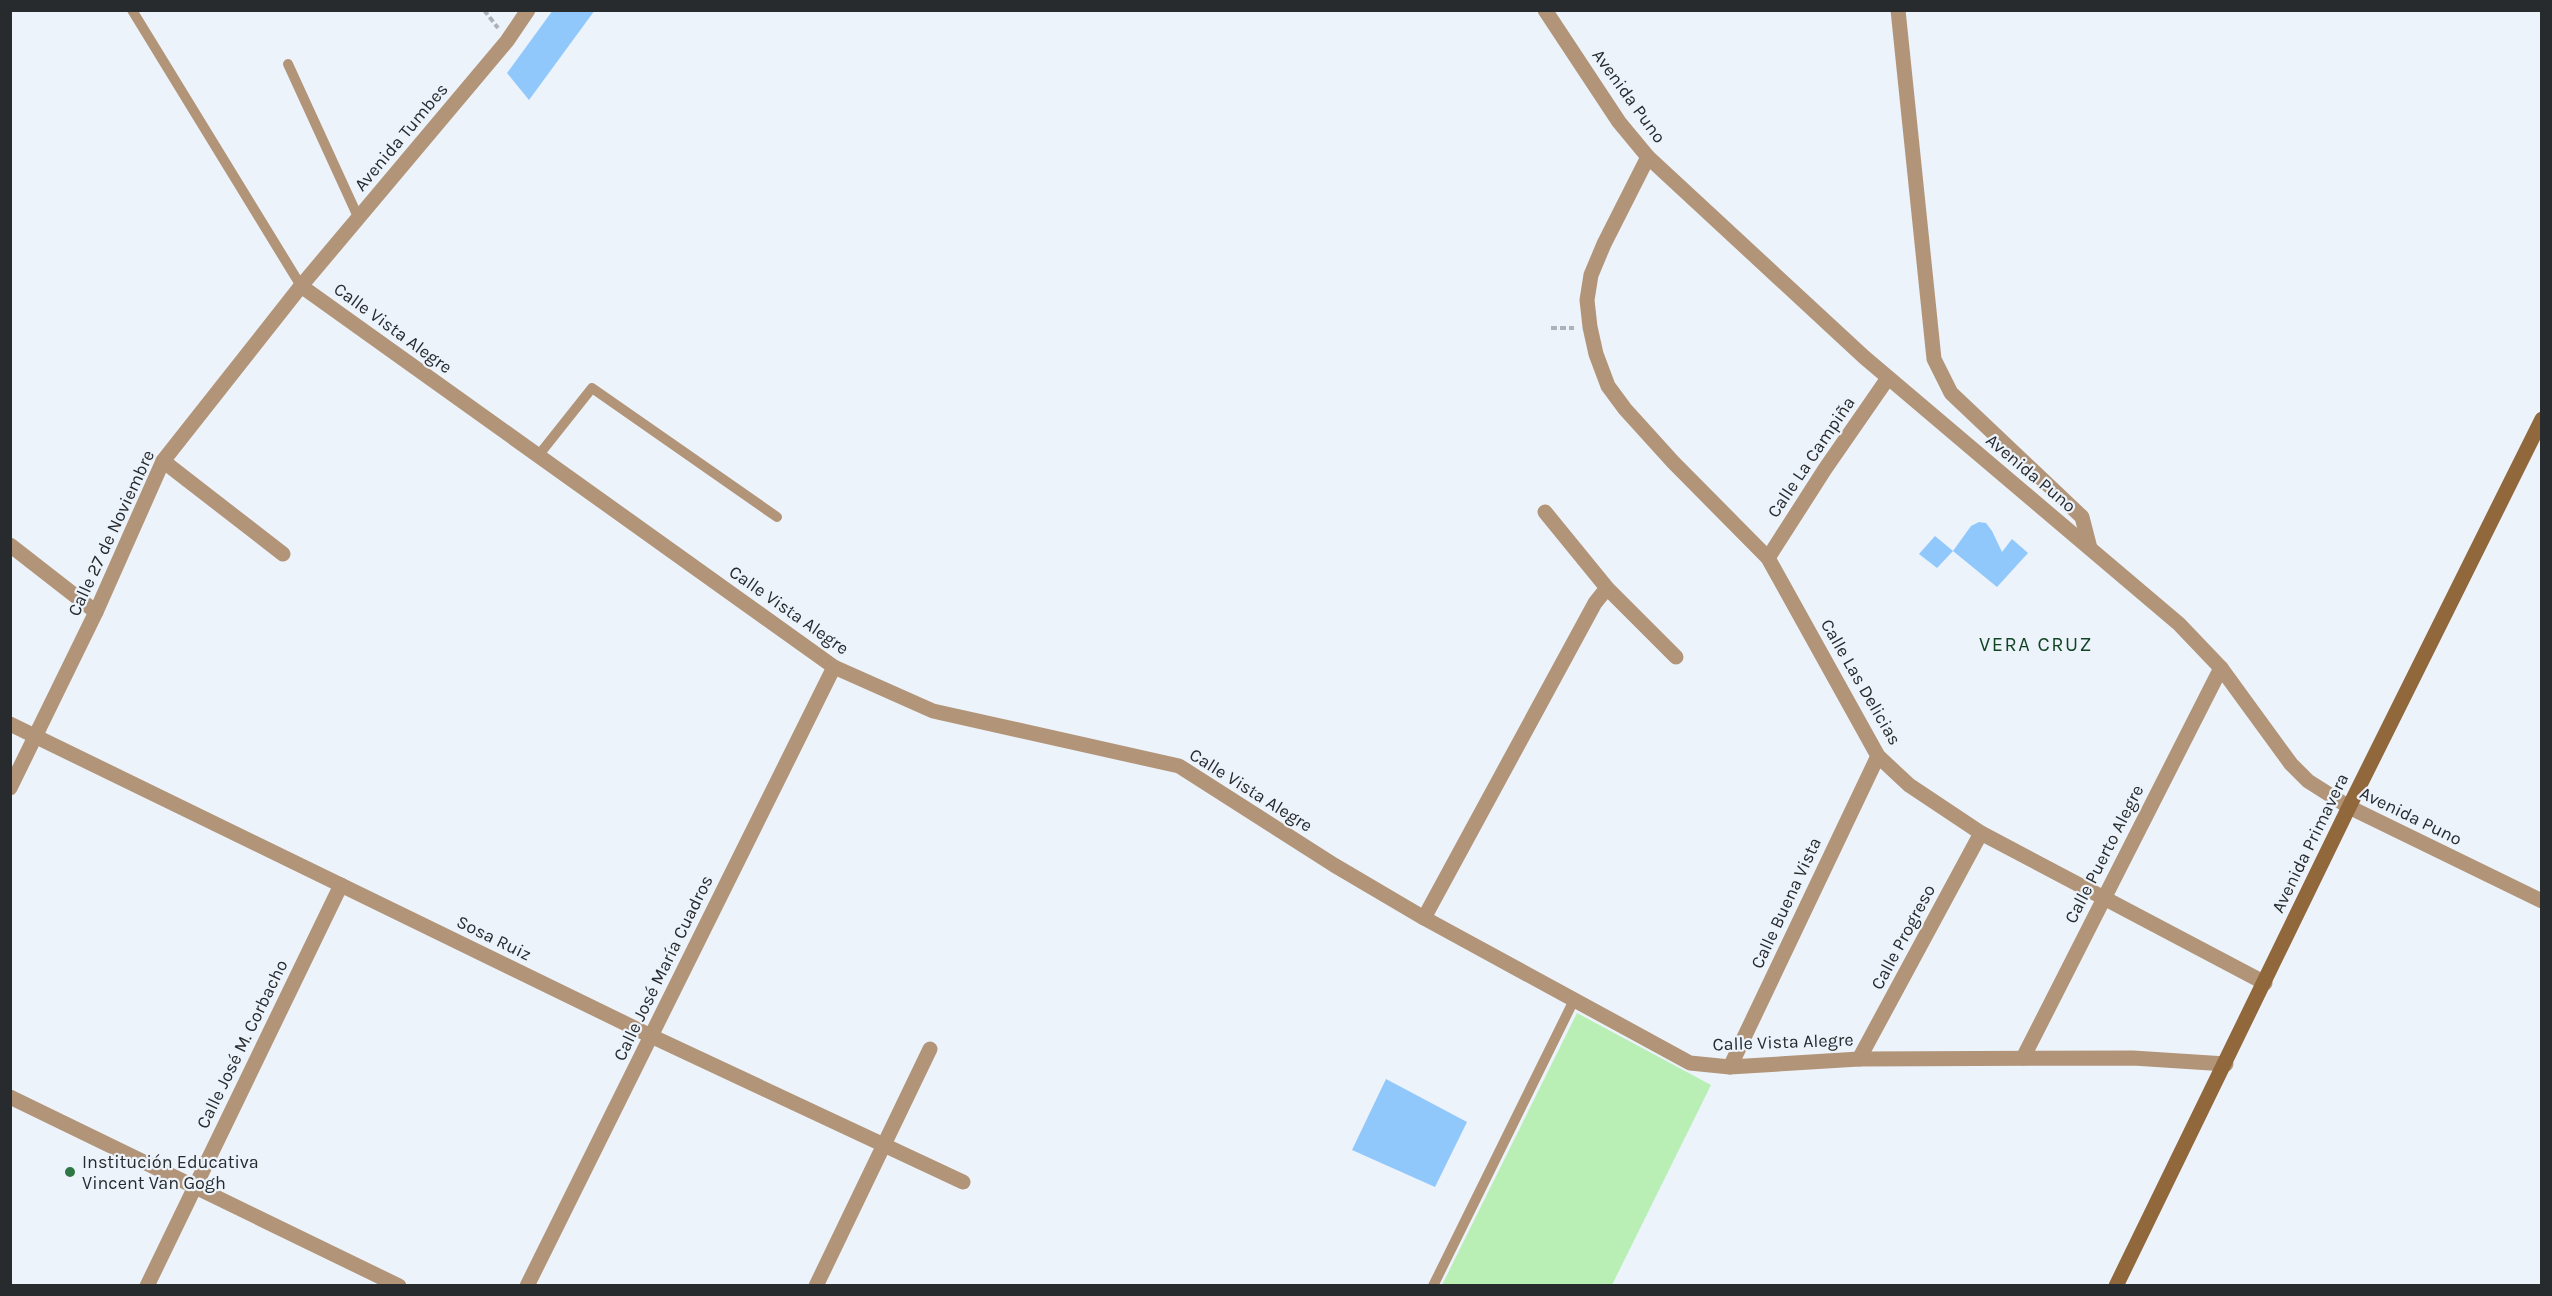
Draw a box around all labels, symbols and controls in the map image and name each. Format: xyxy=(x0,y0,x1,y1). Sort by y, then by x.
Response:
street label: Avenida Puno xyxy=(1588,45,1670,147)
street label: Avenida Tumbes xyxy=(349,79,453,195)
street label: Calle Vista Alegre xyxy=(330,278,456,378)
street label: Calle La Campiña xyxy=(1762,392,1860,522)
street label: Avenida Puno xyxy=(1981,429,2081,517)
street label: Calle 27 de Noviembre xyxy=(63,446,159,620)
street label: Calle Vista Alegre xyxy=(725,561,853,659)
street label: Calle Las Delicias xyxy=(1816,615,1906,749)
district label: VERA CRUZ xyxy=(1979,633,2093,656)
street label: Calle Vista Alegre xyxy=(1185,743,1317,837)
street label: Avenida Primavera xyxy=(2267,770,2353,916)
street label: Calle Puerto Alegre xyxy=(2060,781,2148,927)
street label: Avenida Puno xyxy=(2356,782,2466,850)
street label: Calle Buena Vista xyxy=(1746,834,1826,972)
street label: Calle José María Cuadros xyxy=(608,871,718,1065)
street label: Calle Progreso xyxy=(1866,881,1940,993)
street label: Sosa Ruiz xyxy=(453,911,535,965)
street label: Calle José M. Corbacho xyxy=(191,956,293,1132)
street label: Calle Vista Alegre xyxy=(1712,1029,1854,1055)
place label: Institución Educativa Vincent Van Gogh xyxy=(82,1151,259,1194)
marker: Institución Educativa Vincent Van Gogh xyxy=(63,1165,77,1179)

